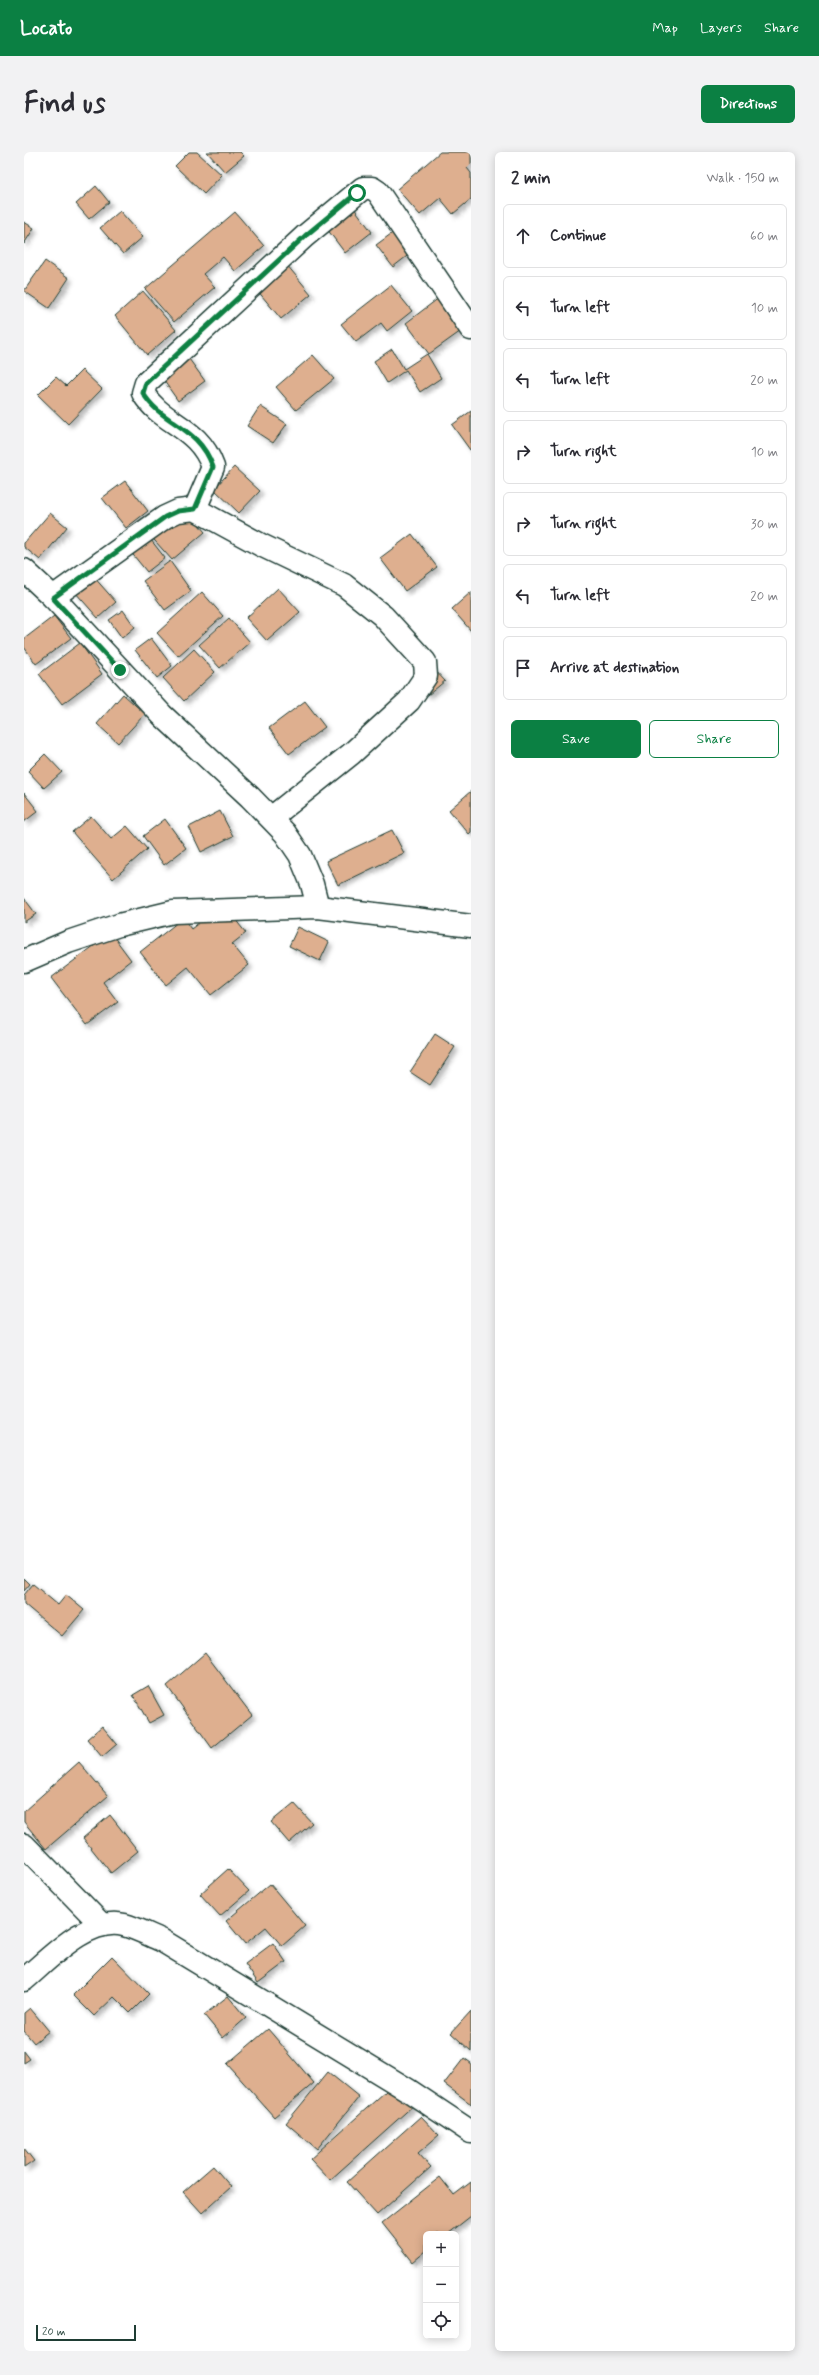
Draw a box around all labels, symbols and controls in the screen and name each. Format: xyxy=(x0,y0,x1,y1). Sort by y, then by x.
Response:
text: Locato xyxy=(20,16,72,41)
text: Map xyxy=(652,19,678,37)
text: Layers xyxy=(700,19,742,37)
text: Share xyxy=(764,19,799,37)
button: Directions xyxy=(701,85,795,123)
text: Find us xyxy=(24,86,105,123)
text: 2 min xyxy=(511,167,551,189)
text: Walk · 150 m xyxy=(706,170,779,187)
route start xyxy=(348,184,366,202)
icon: ahead xyxy=(512,225,534,247)
text: Continue xyxy=(550,226,606,246)
text: 60 m xyxy=(750,228,778,245)
icon: left xyxy=(512,297,534,319)
text: Turn left xyxy=(550,298,610,318)
text: 10 m xyxy=(751,300,778,317)
icon: left xyxy=(512,369,534,391)
text: Turn left xyxy=(550,370,610,390)
text: 20 m xyxy=(750,372,778,389)
icon: right xyxy=(512,441,534,463)
text: Turn right xyxy=(550,442,617,462)
text: 10 m xyxy=(751,444,778,461)
icon: right xyxy=(512,513,534,535)
text: Turn right xyxy=(550,514,617,534)
text: 30 m xyxy=(751,516,778,533)
icon: left xyxy=(512,585,534,607)
text: Turn left xyxy=(550,586,610,606)
text: 20 m xyxy=(750,588,778,605)
icon: arrive xyxy=(512,657,534,679)
text: Arrive at destination xyxy=(550,658,679,678)
route end xyxy=(111,661,129,679)
button: Save xyxy=(511,720,641,758)
button: Share xyxy=(649,720,779,758)
map controls xyxy=(423,2231,459,2339)
button: + xyxy=(423,2231,459,2267)
button: − xyxy=(423,2267,459,2303)
button: locate xyxy=(423,2303,459,2339)
scale bar xyxy=(36,2323,136,2342)
text: 20 m xyxy=(42,2325,65,2339)

